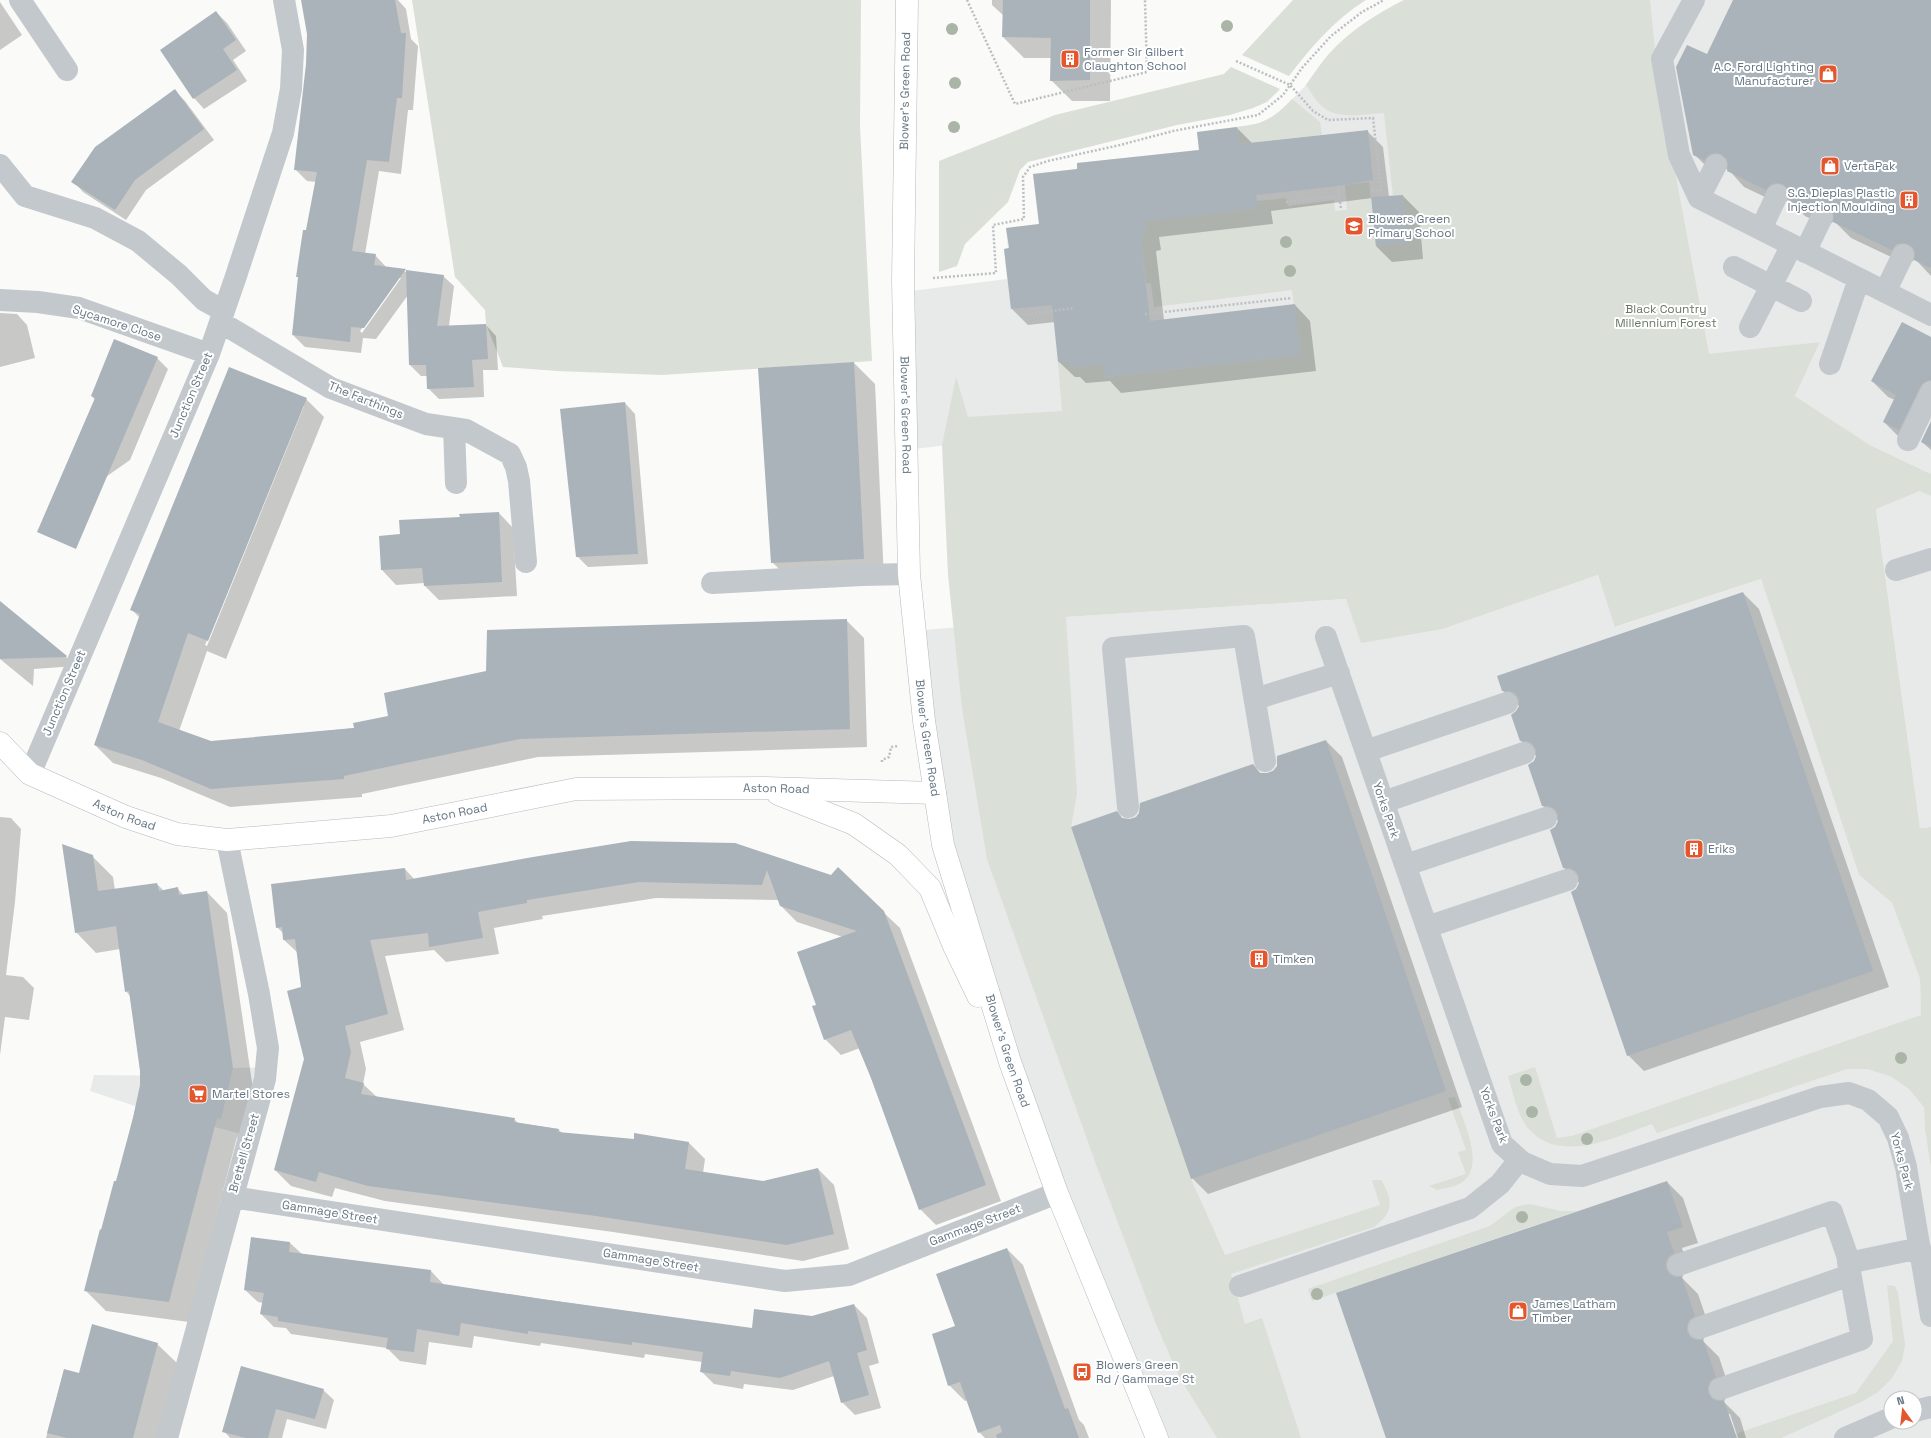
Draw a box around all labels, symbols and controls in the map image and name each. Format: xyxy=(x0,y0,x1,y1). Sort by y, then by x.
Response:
street label: Blower's Green Road xyxy=(896,32,914,150)
place label: Former Sir Gilbert Claughton School xyxy=(1084,44,1186,74)
building icon: Former Sir Gilbert Claughton School xyxy=(1059,48,1081,70)
place label: A.C. Ford Lighting Manufacturer xyxy=(1713,59,1814,89)
shop icon: A.C. Ford Lighting Manufacturer xyxy=(1817,63,1839,85)
shop icon: VertaPak xyxy=(1819,155,1841,177)
place label: VertaPak xyxy=(1844,158,1896,174)
place label: S.G. Dieplas Plastic Injection Moulding xyxy=(1787,185,1895,215)
building icon: S.G. Dieplas Plastic Injection Moulding xyxy=(1898,189,1920,211)
place label: Blowers Green Primary School xyxy=(1368,211,1455,241)
school or university icon: Blowers Green Primary School xyxy=(1343,215,1365,237)
street label: Sycamore Close xyxy=(71,301,163,345)
park label: Black Country Millennium Forest xyxy=(1615,301,1717,331)
street label: Junction Street xyxy=(166,350,216,440)
street label: Blower's Green Road xyxy=(897,356,915,474)
street label: The Farthings xyxy=(326,378,406,422)
street label: Junction Street xyxy=(39,648,89,738)
street label: Blower's Green Road xyxy=(912,678,943,798)
street label: Aston Road xyxy=(743,780,810,797)
street label: Yorks Park xyxy=(1369,780,1403,841)
street label: Aston Road xyxy=(90,795,158,834)
street label: Aston Road xyxy=(421,799,489,828)
building icon: Eriks xyxy=(1683,838,1705,860)
place label: Eriks xyxy=(1708,841,1735,857)
building icon: Timken xyxy=(1248,948,1270,970)
place label: Timken xyxy=(1273,951,1314,967)
street label: Blower's Green Road xyxy=(982,992,1034,1110)
supermarket icon: Martel Stores xyxy=(187,1083,209,1105)
street label: Yorks Park xyxy=(1476,1085,1512,1146)
place label: Martel Stores xyxy=(212,1086,290,1102)
street label: Brettell Street xyxy=(225,1112,263,1194)
street label: Yorks Park xyxy=(1887,1130,1917,1192)
street label: Gammage Street xyxy=(281,1197,379,1227)
street label: Gammage Street xyxy=(927,1200,1023,1250)
street label: Gammage Street xyxy=(602,1245,700,1275)
place label: James Latham Timber xyxy=(1532,1296,1616,1326)
shop icon: James Latham Timber xyxy=(1507,1300,1529,1322)
place label: Blowers Green Rd / Gammage St xyxy=(1096,1357,1195,1387)
bus stop icon: Blowers Green Rd / Gammage St xyxy=(1071,1361,1093,1383)
north arrow xyxy=(1883,1390,1923,1430)
text: N xyxy=(1895,1393,1906,1408)

